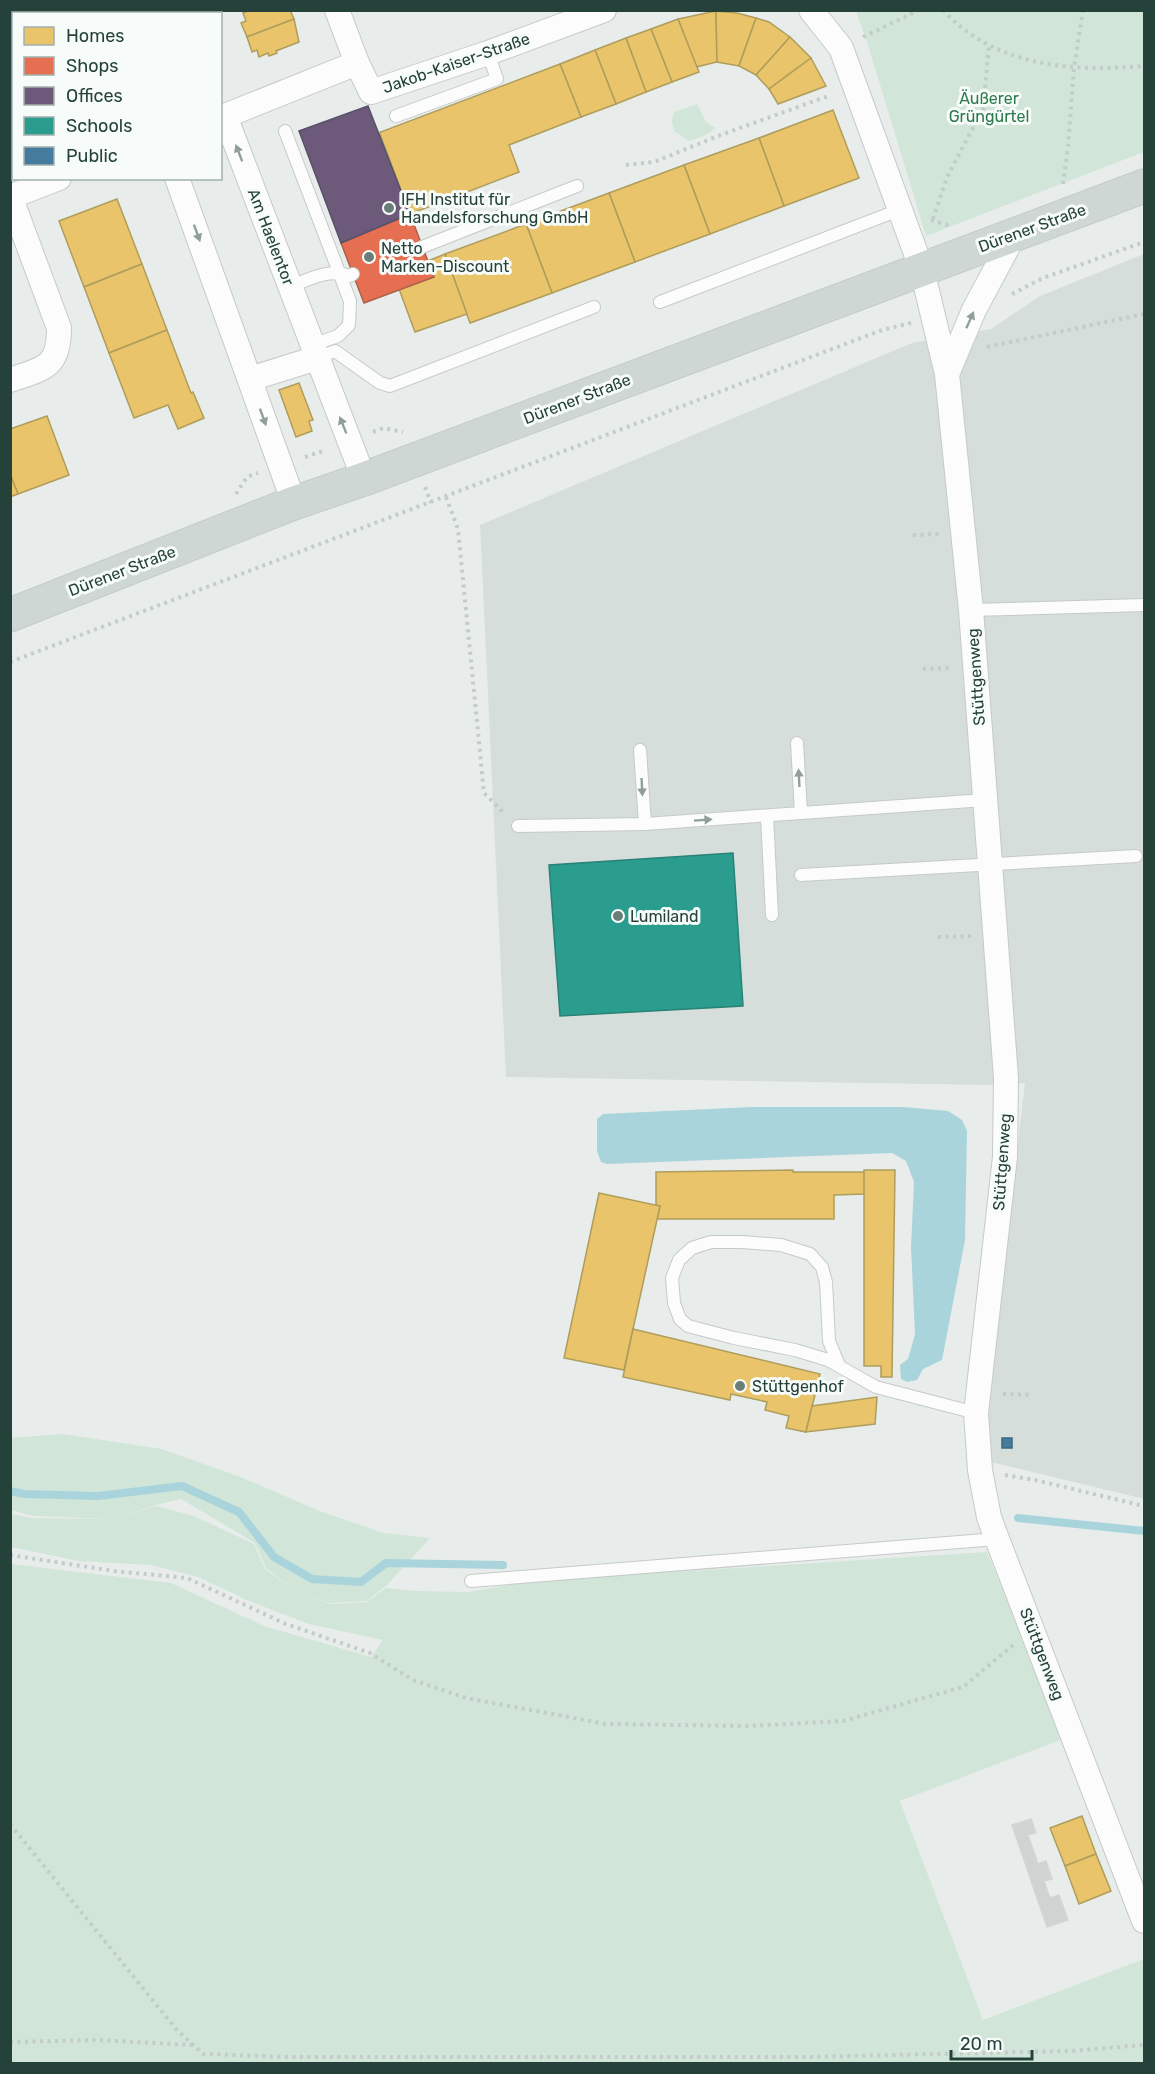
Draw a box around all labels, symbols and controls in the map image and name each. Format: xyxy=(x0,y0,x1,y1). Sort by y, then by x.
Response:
legend xyxy=(12,12,222,180)
text: Homes xyxy=(66,25,124,47)
street label: Jakob-Kaiser-Straße xyxy=(380,29,532,97)
text: Shops xyxy=(66,55,118,77)
text: Offices xyxy=(66,85,123,107)
park label: Äußerer Grüngürtel xyxy=(949,89,1029,126)
text: Schools xyxy=(66,115,132,137)
one-way arrow xyxy=(234,144,244,162)
text: Public xyxy=(66,145,118,167)
street label: Am Haelentor xyxy=(244,186,298,288)
place label: IFH Institut für Handelsforschung GmbH xyxy=(401,190,588,227)
street label: Dürener Straße xyxy=(976,200,1088,256)
marker: IFH Institut für Handelsforschung GmbH xyxy=(382,201,396,215)
one-way arrow xyxy=(192,225,202,243)
place label: Netto Marken-Discount xyxy=(381,239,509,276)
marker: Netto Marken-Discount xyxy=(362,250,376,264)
one-way arrow xyxy=(965,312,974,329)
street label: Dürener Straße xyxy=(521,370,633,428)
one-way arrow xyxy=(258,408,268,426)
one-way arrow xyxy=(338,416,347,434)
street label: Dürener Straße xyxy=(66,542,178,600)
street label: Stüttgenweg xyxy=(963,628,989,726)
one-way arrow xyxy=(794,769,804,788)
one-way arrow xyxy=(638,778,647,797)
one-way arrow xyxy=(693,816,712,825)
place label: Lumiland xyxy=(630,907,698,926)
marker: Lumiland xyxy=(611,909,625,923)
street label: Stüttgenweg xyxy=(989,1113,1015,1211)
place label: Stüttgenhof xyxy=(752,1377,844,1396)
marker: Stüttgenhof xyxy=(733,1379,747,1393)
street label: Stüttgenweg xyxy=(1016,1605,1068,1703)
scale bar xyxy=(951,2023,1032,2061)
text: 20 m xyxy=(960,2033,1002,2055)

